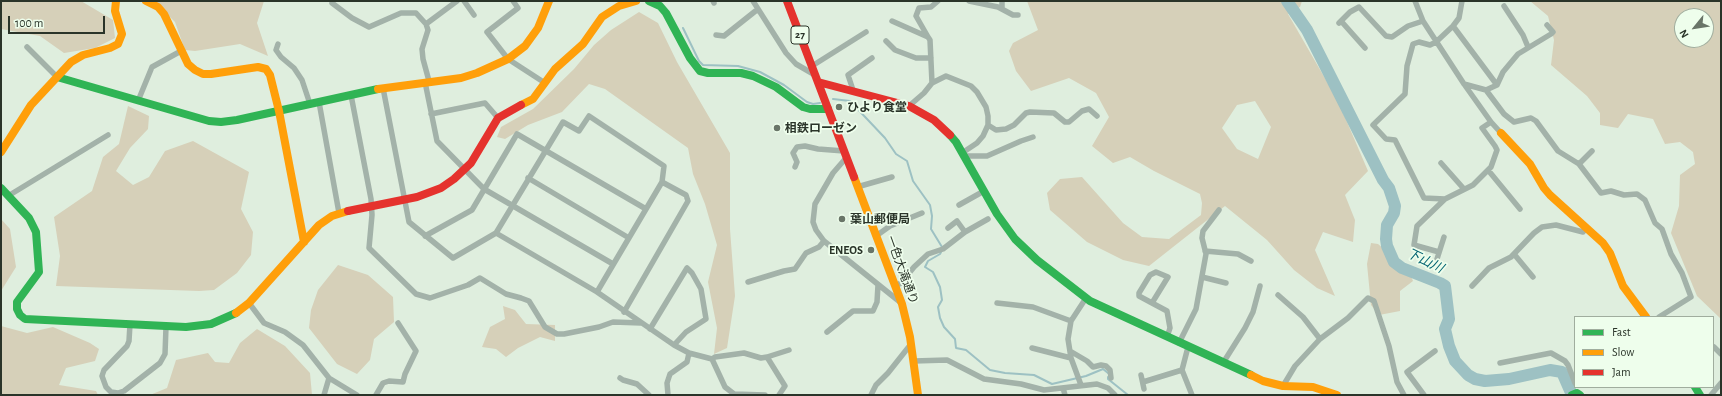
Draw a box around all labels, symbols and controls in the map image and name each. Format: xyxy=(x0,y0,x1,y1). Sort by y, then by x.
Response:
scale bar xyxy=(10,8,107,34)
north arrow xyxy=(1674,8,1714,48)
text: 100 m xyxy=(15,17,43,29)
road number: 27 xyxy=(791,26,809,44)
text: N xyxy=(1677,28,1691,40)
place label: ひより食堂 xyxy=(847,100,907,114)
marker: ひより食堂 xyxy=(834,102,844,112)
place label: 相鉄ローゼン xyxy=(785,121,857,135)
marker: 相鉄ローゼン xyxy=(772,123,782,133)
place label: 葉山郵便局 xyxy=(850,212,910,226)
marker: 葉山郵便局 xyxy=(837,214,847,224)
street label: 一色大滝通り xyxy=(883,234,921,306)
place label: ENEOS xyxy=(829,243,863,257)
marker: ENEOS xyxy=(866,245,876,255)
water label: 下山川 xyxy=(1404,245,1446,277)
legend xyxy=(1574,316,1714,388)
text: Fast xyxy=(1612,326,1631,338)
text: Slow xyxy=(1612,346,1634,358)
text: Jam xyxy=(1612,366,1631,378)

